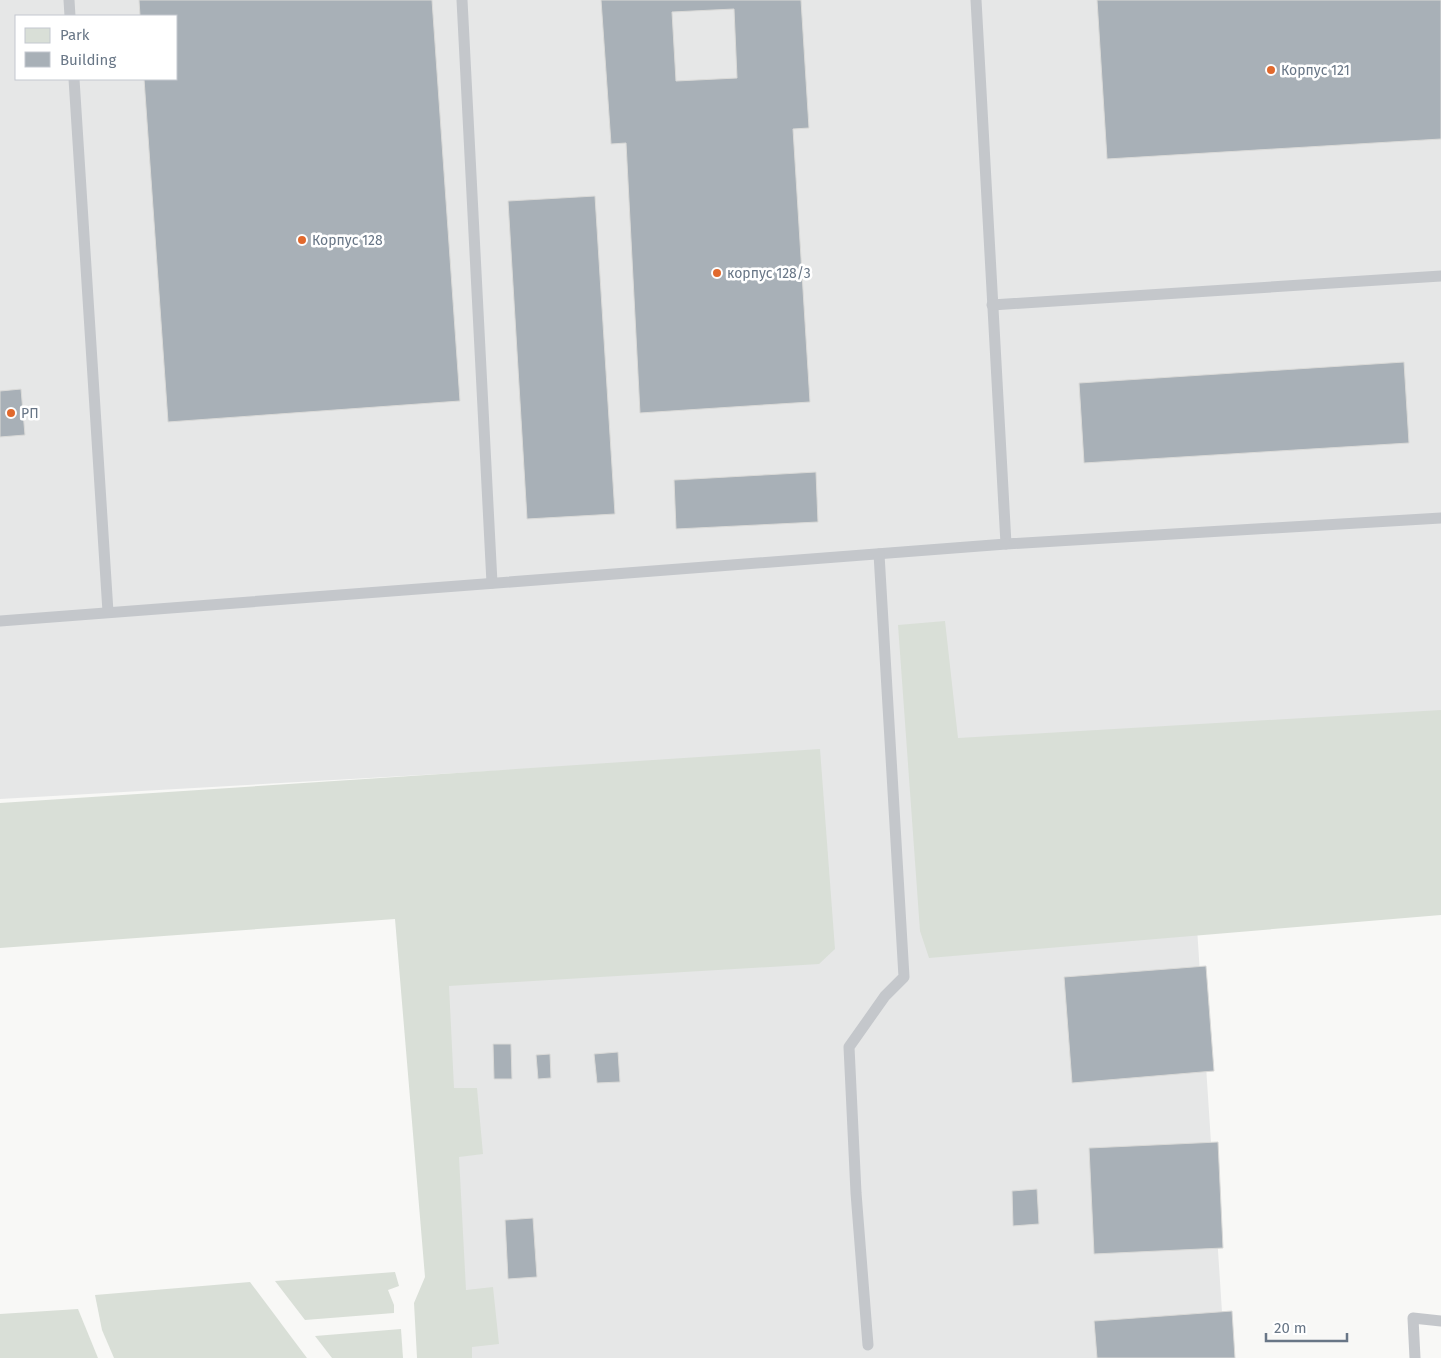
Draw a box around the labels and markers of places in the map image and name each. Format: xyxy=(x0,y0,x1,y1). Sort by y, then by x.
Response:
place label: Корпус 121 xyxy=(1281,62,1350,79)
marker: Корпус 121 xyxy=(1265,64,1277,76)
place label: Корпус 128 xyxy=(312,232,383,249)
marker: Корпус 128 xyxy=(296,234,308,246)
place label: корпус 128/3 xyxy=(727,265,811,282)
marker: корпус 128/3 xyxy=(711,267,723,279)
place label: РП xyxy=(21,405,39,422)
marker: РП xyxy=(5,407,17,419)

